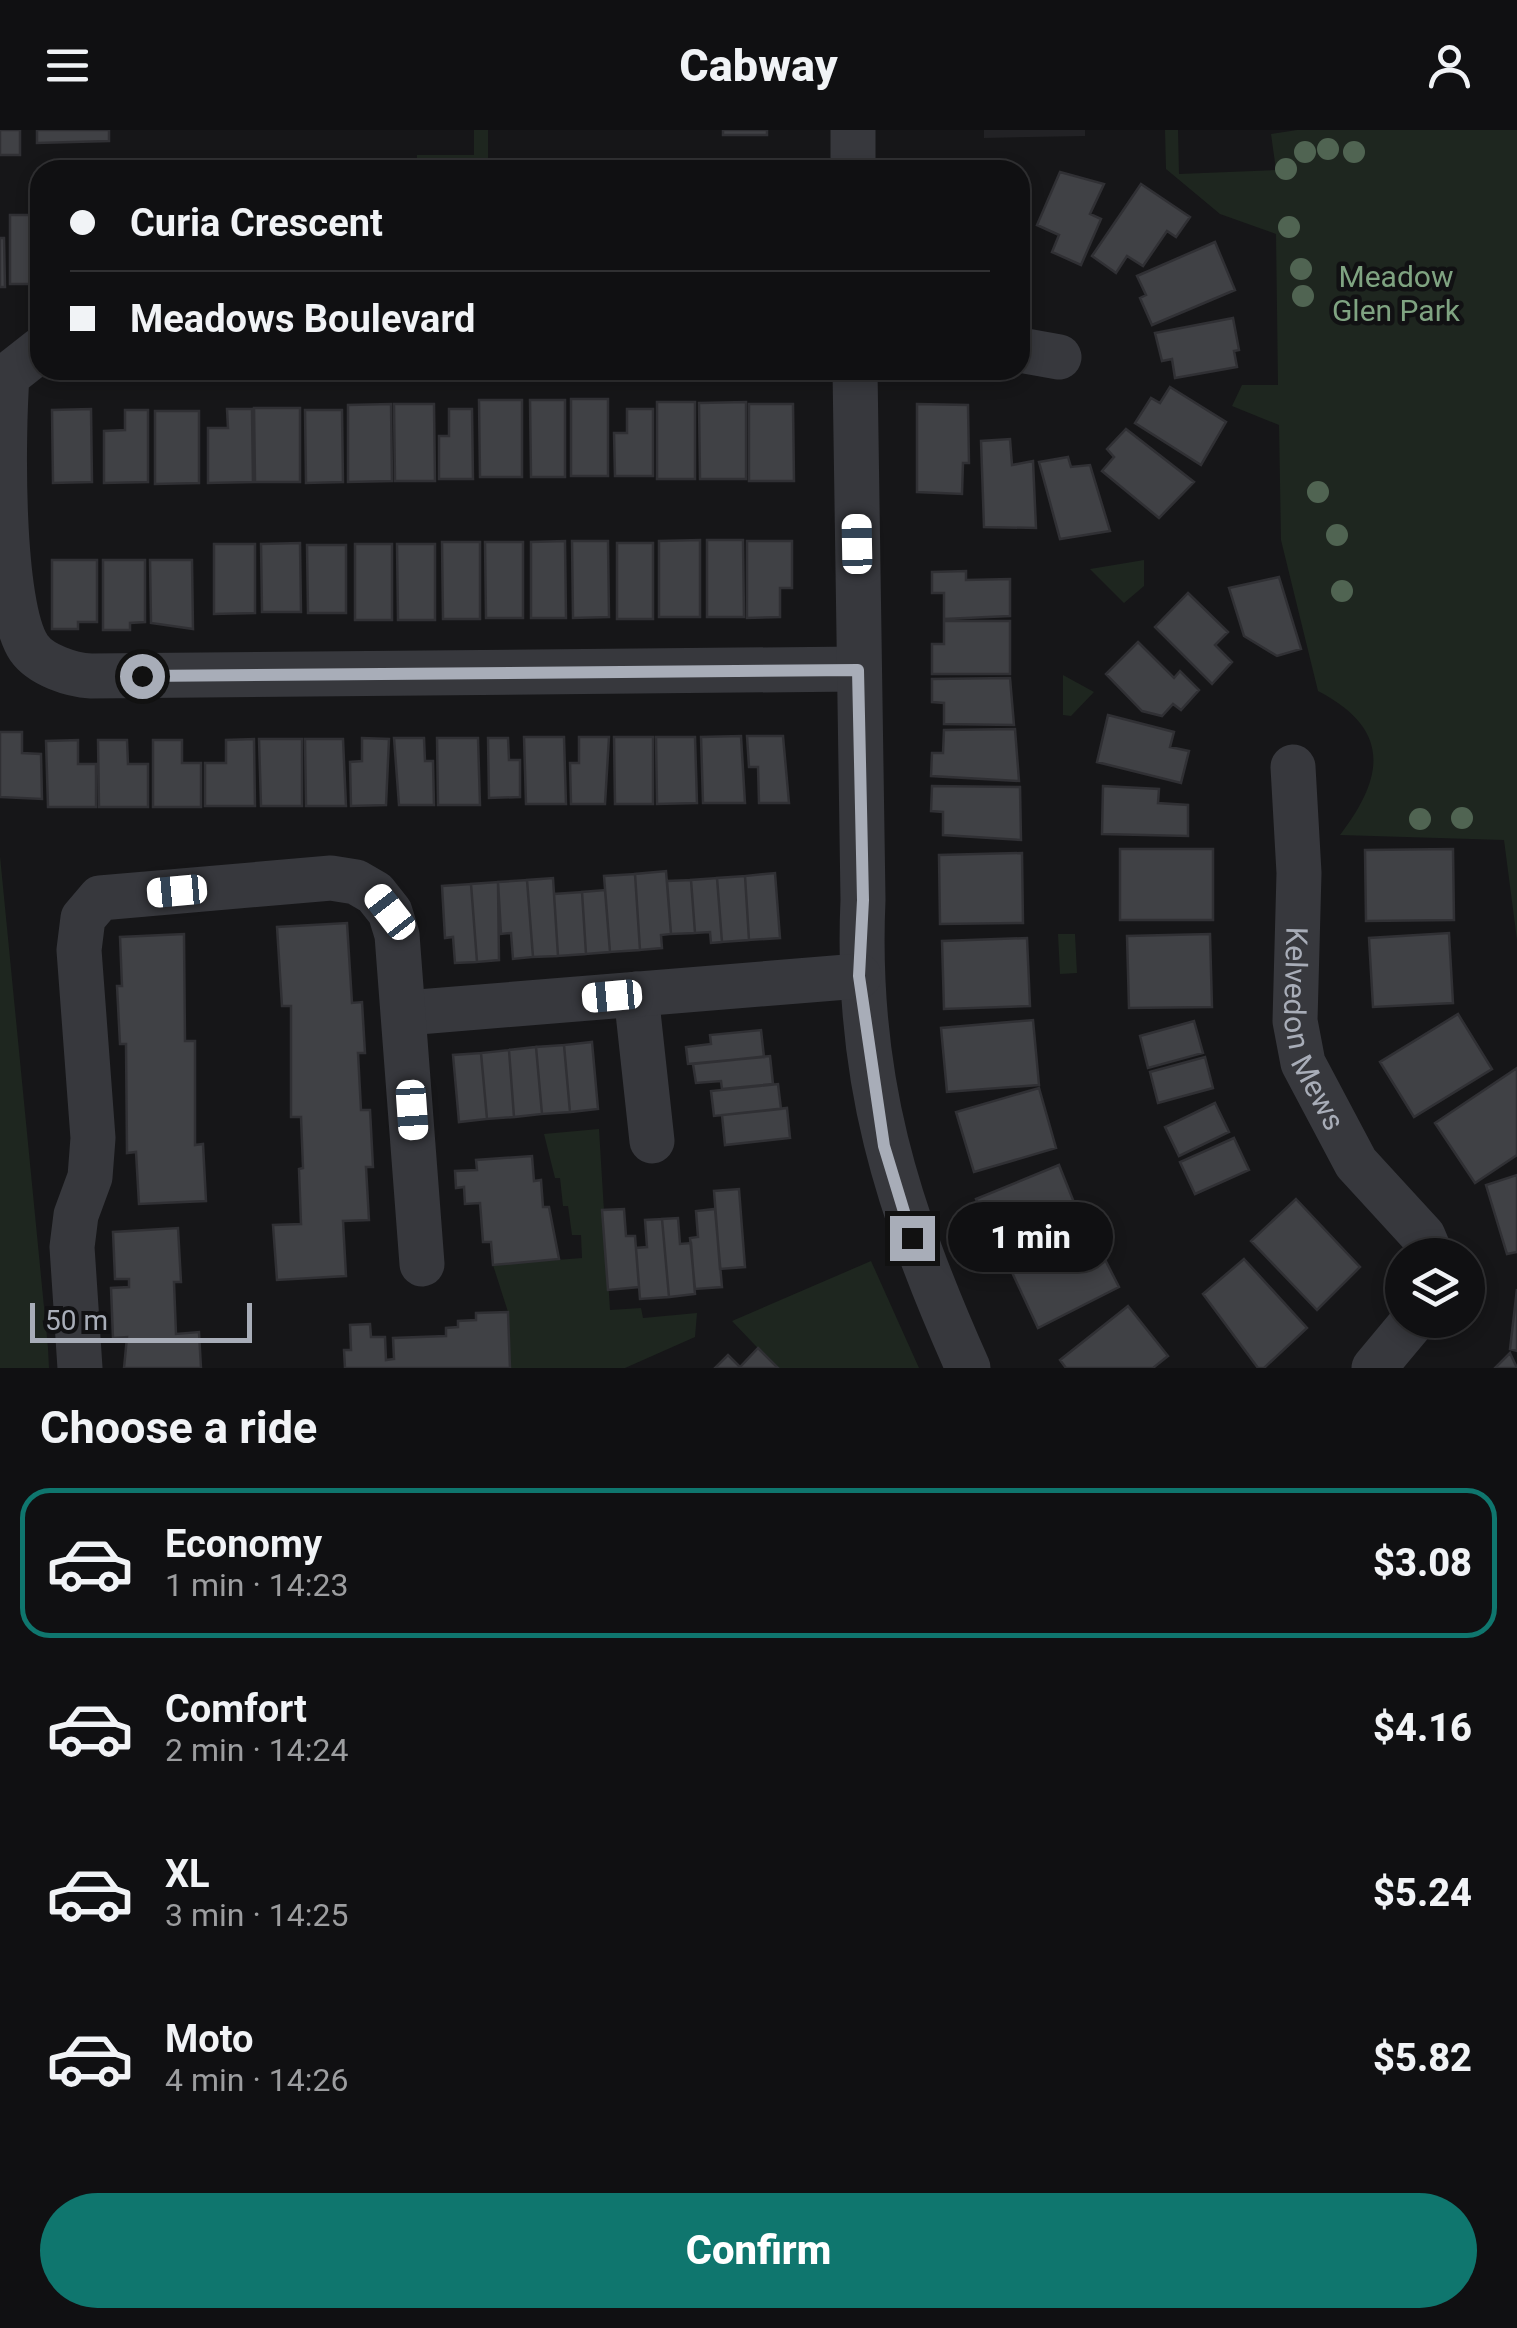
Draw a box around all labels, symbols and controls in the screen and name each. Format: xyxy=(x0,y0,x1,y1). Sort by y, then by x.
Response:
icon: menu xyxy=(40,38,95,93)
icon: person xyxy=(1422,38,1477,93)
text: Cabway xyxy=(679,39,838,92)
text: Curia Crescent xyxy=(130,201,383,245)
park label: Meadow Glen Park xyxy=(1332,259,1461,328)
text: Meadows Boulevard xyxy=(130,297,475,341)
car xyxy=(841,514,873,574)
route start xyxy=(120,654,165,699)
car xyxy=(146,873,208,909)
car xyxy=(360,879,420,945)
street label: Kelvedon Mews xyxy=(1277,926,1353,1136)
car xyxy=(581,978,643,1014)
car xyxy=(395,1079,429,1141)
callout: 1 min xyxy=(947,1203,1112,1273)
route end xyxy=(890,1216,935,1261)
text: 1 min xyxy=(990,1218,1071,1256)
map controls xyxy=(1385,1238,1485,1338)
button: layers xyxy=(1385,1238,1485,1338)
scale bar xyxy=(30,1298,252,1342)
text: 50 m xyxy=(45,1304,108,1337)
text: Choose a ride xyxy=(40,1401,317,1454)
icon: car xyxy=(45,1518,135,1608)
text: Economy xyxy=(165,1522,322,1566)
text: $3.08 xyxy=(1373,1541,1472,1585)
text: 1 min · 14:23 xyxy=(165,1566,348,1604)
icon: car xyxy=(45,1683,135,1773)
text: Comfort xyxy=(165,1687,307,1731)
text: $4.16 xyxy=(1373,1706,1472,1750)
text: 2 min · 14:24 xyxy=(165,1731,348,1769)
icon: car xyxy=(45,1848,135,1938)
text: XL xyxy=(165,1852,210,1896)
text: $5.24 xyxy=(1373,1871,1472,1915)
text: 3 min · 14:25 xyxy=(165,1896,348,1934)
icon: car xyxy=(45,2013,135,2103)
text: Moto xyxy=(165,2017,254,2061)
text: $5.82 xyxy=(1373,2036,1472,2080)
text: 4 min · 14:26 xyxy=(165,2061,348,2099)
button: Confirm xyxy=(40,2193,1477,2308)

